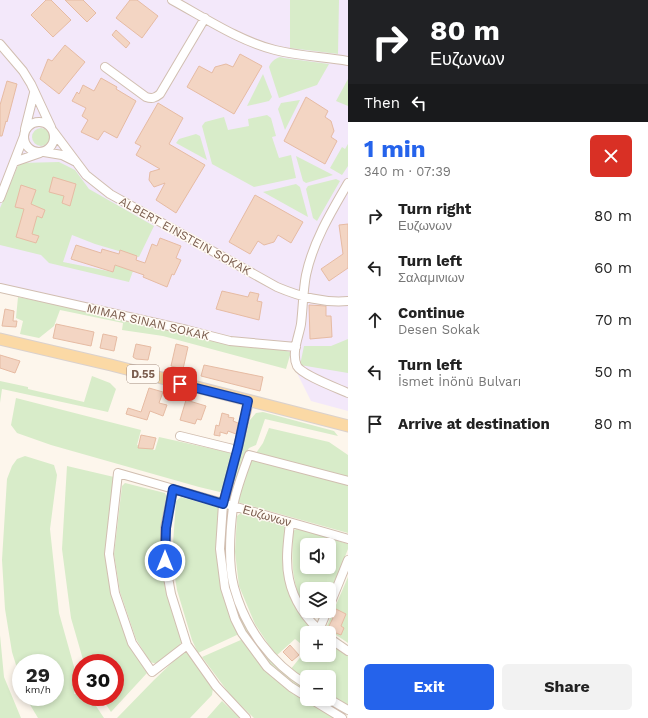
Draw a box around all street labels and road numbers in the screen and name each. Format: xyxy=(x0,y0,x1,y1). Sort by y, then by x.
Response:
street label: ALBERT EINSTEIN SOKAK xyxy=(117,194,253,278)
street label: MIMAR SINAN SOKAK xyxy=(85,301,211,343)
road number: D.55 xyxy=(127,365,159,383)
street label: Ευζωνων xyxy=(241,502,293,530)

